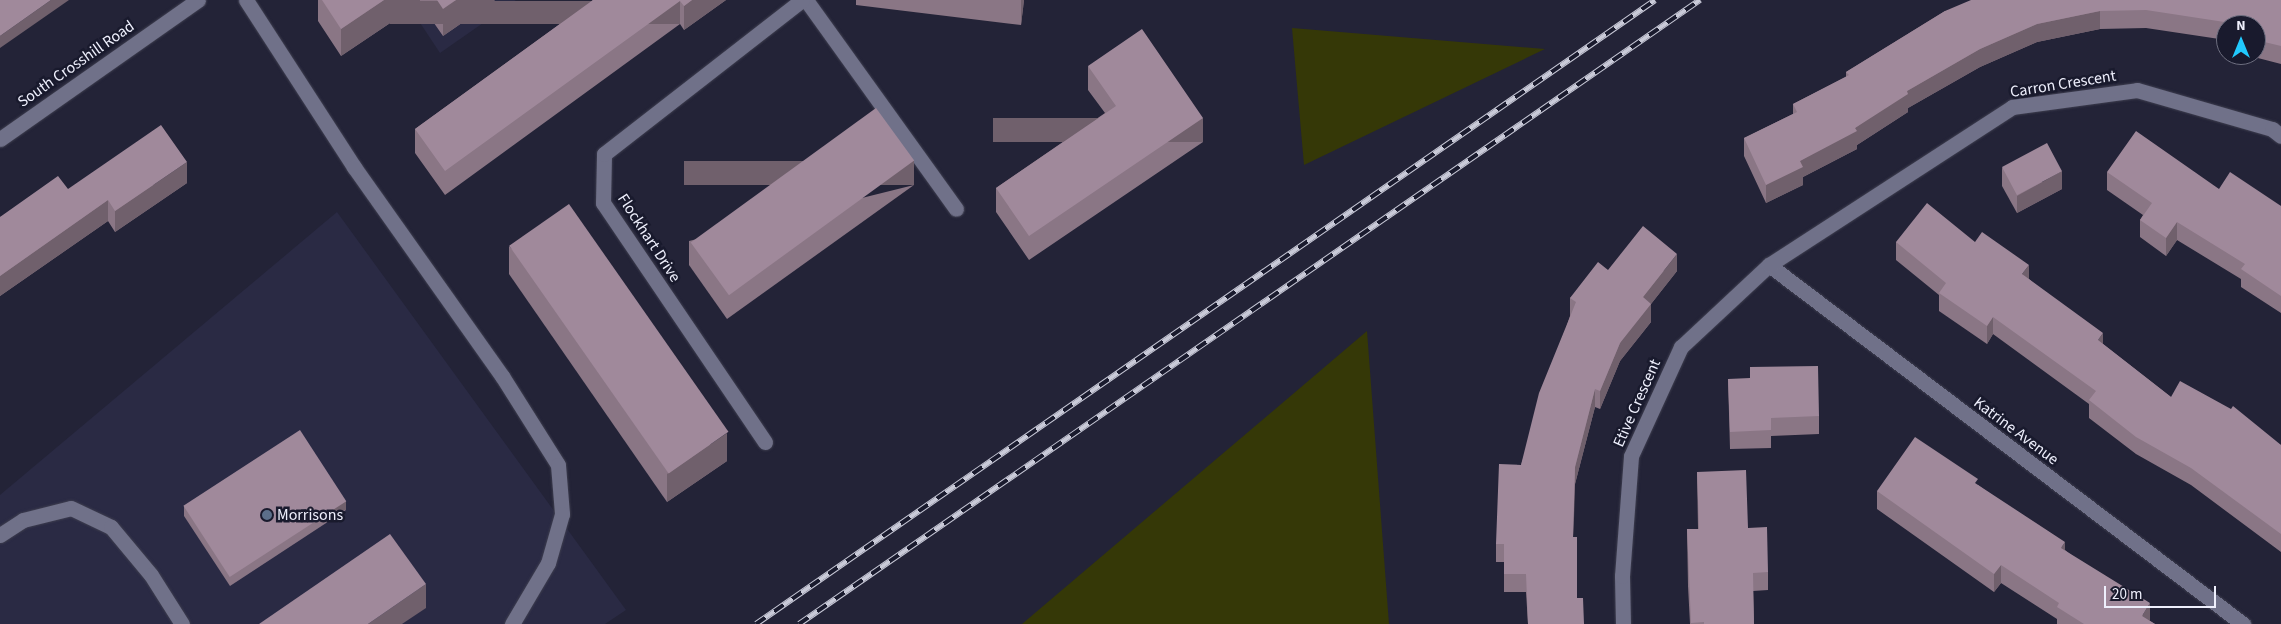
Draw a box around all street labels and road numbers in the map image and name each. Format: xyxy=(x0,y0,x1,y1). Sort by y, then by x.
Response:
street label: South Crosshill Road xyxy=(14,17,138,111)
street label: Carron Crescent xyxy=(2009,66,2117,102)
street label: Flockhart Drive xyxy=(613,190,685,286)
street label: Etive Crescent xyxy=(1609,356,1665,450)
street label: Katrine Avenue xyxy=(1970,393,2062,469)

